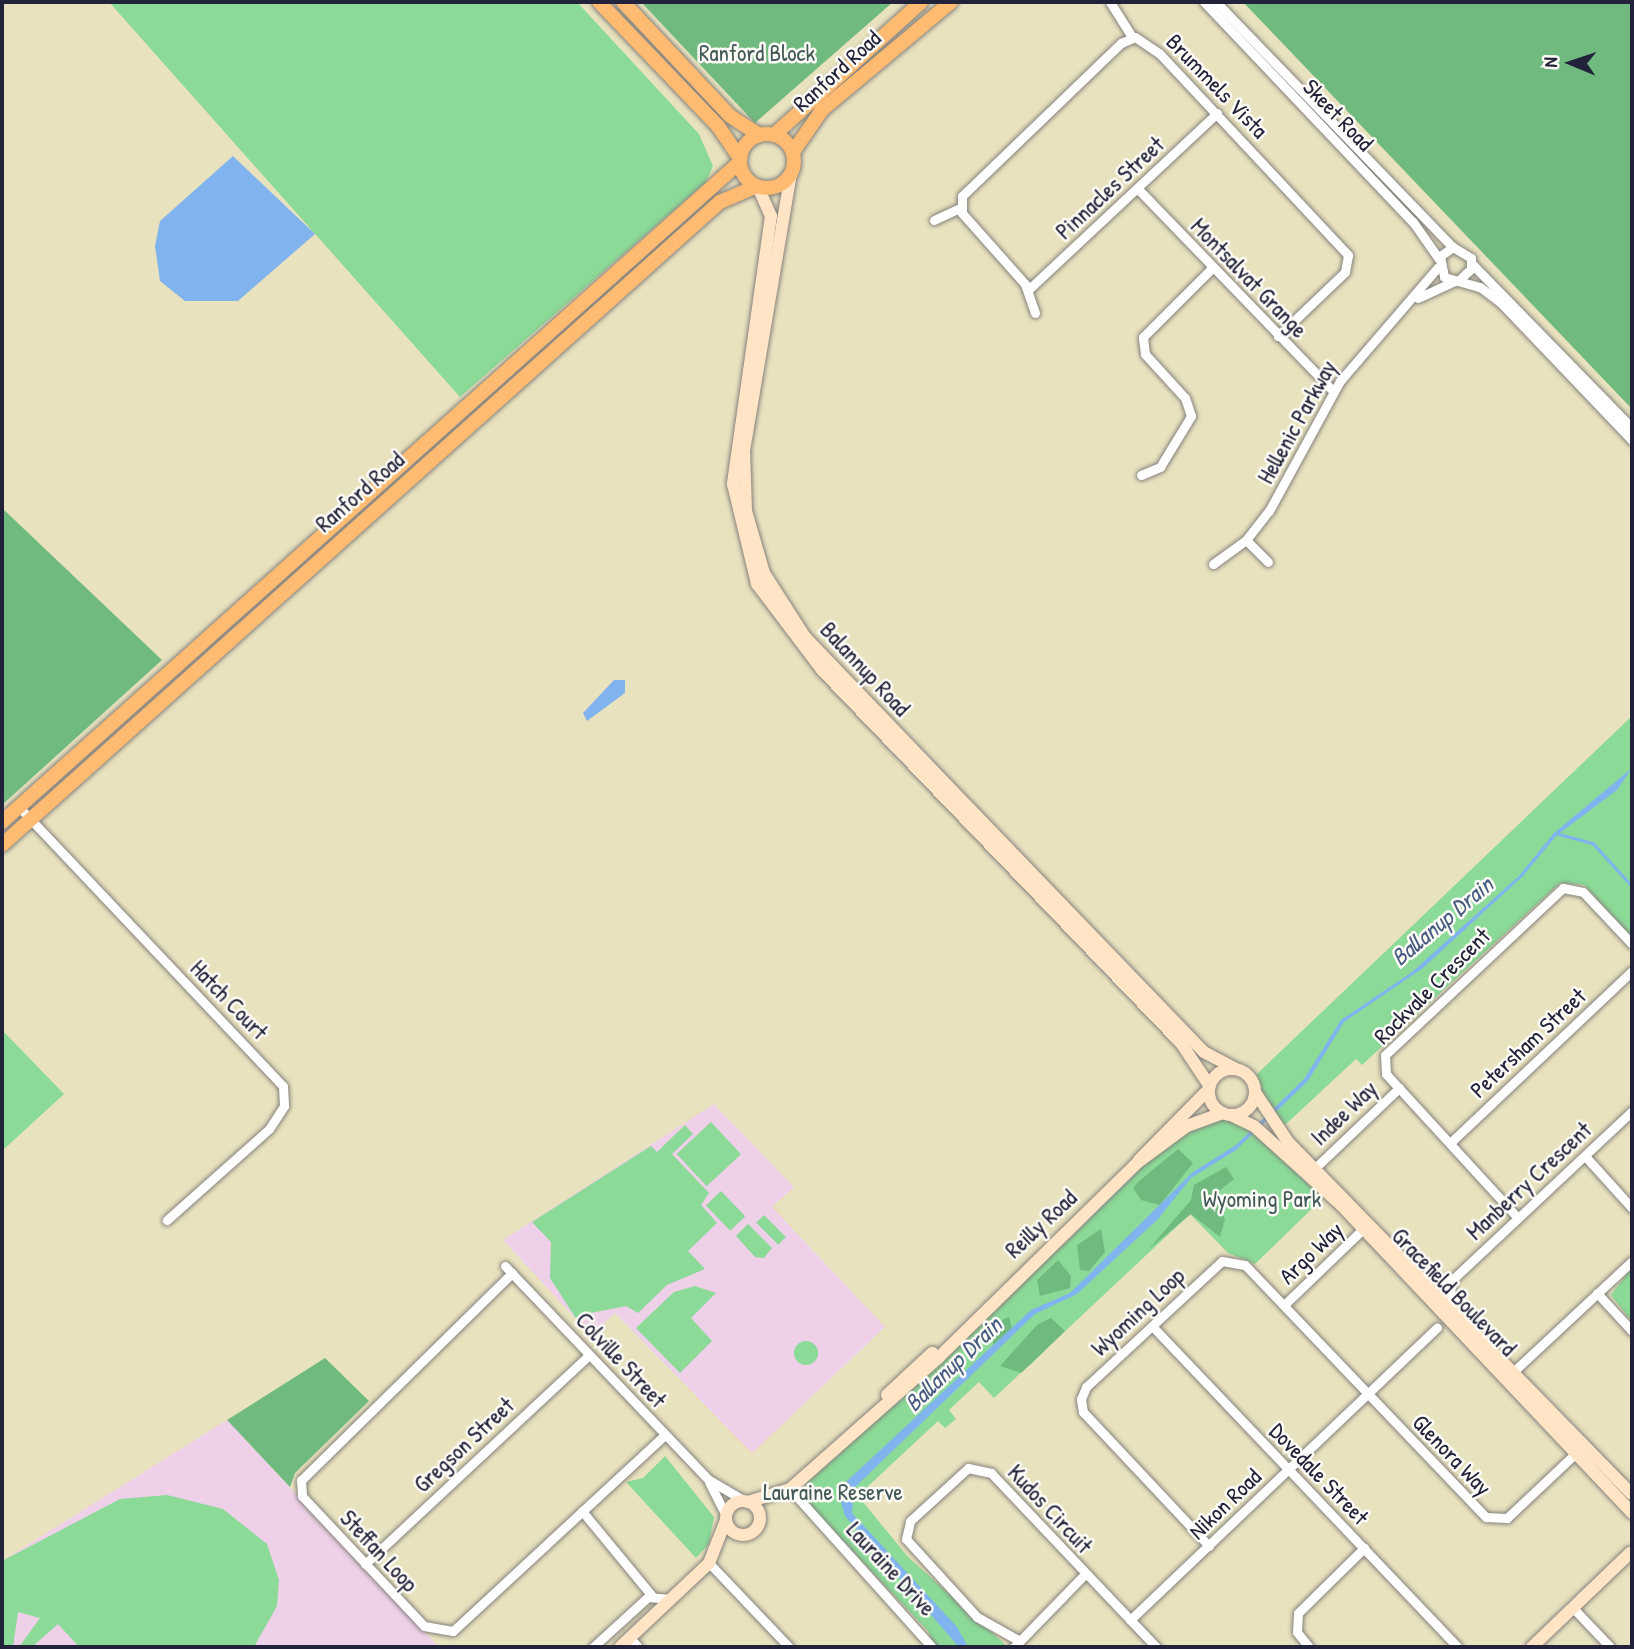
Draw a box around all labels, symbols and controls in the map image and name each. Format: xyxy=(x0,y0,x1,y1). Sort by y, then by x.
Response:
street label: Ranford Road xyxy=(788,25,886,117)
street label: Brummels Vista xyxy=(1160,28,1274,144)
north arrow xyxy=(1536,28,1606,98)
park label: Ranford Block xyxy=(699,39,815,67)
text: N xyxy=(1537,57,1563,68)
street label: Skeet Road xyxy=(1297,73,1379,157)
street label: Pinnacles Street xyxy=(1050,131,1170,245)
street label: Montsalvat Grange xyxy=(1185,213,1313,343)
street label: Hellenic Parkway xyxy=(1252,356,1342,488)
street label: Ranford Road xyxy=(310,446,410,538)
street label: Balannup Road xyxy=(814,616,916,722)
water label: Ballanup Drain xyxy=(1385,870,1499,972)
street label: Rockvale Crescent xyxy=(1368,922,1496,1050)
street label: Hatch Court xyxy=(185,955,273,1045)
street label: Petersham Street xyxy=(1464,982,1592,1104)
street label: Indee Way xyxy=(1305,1075,1383,1151)
street label: Manberry Crescent xyxy=(1461,1116,1597,1246)
street label: Reilly Road xyxy=(1000,1184,1082,1264)
park label: Wyoming Park xyxy=(1203,1185,1321,1213)
street label: Argo Way xyxy=(1273,1216,1349,1290)
street label: Gracefield Boulevard xyxy=(1386,1222,1522,1362)
street label: Wyoming Loop xyxy=(1086,1262,1190,1362)
street label: Colville Street xyxy=(570,1307,672,1413)
water label: Ballanup Drain xyxy=(898,1311,1008,1417)
street label: Gregson Street xyxy=(408,1392,520,1498)
street label: Glenora Way xyxy=(1407,1409,1497,1501)
street label: Dovedale Street xyxy=(1264,1417,1374,1531)
street label: Kudos Circuit xyxy=(1002,1459,1098,1559)
street label: Nikon Road xyxy=(1183,1463,1267,1545)
park label: Lauraine Reserve xyxy=(763,1478,903,1506)
street label: Steffan Loop xyxy=(334,1505,424,1597)
street label: Lauraine Drive xyxy=(841,1516,941,1622)

